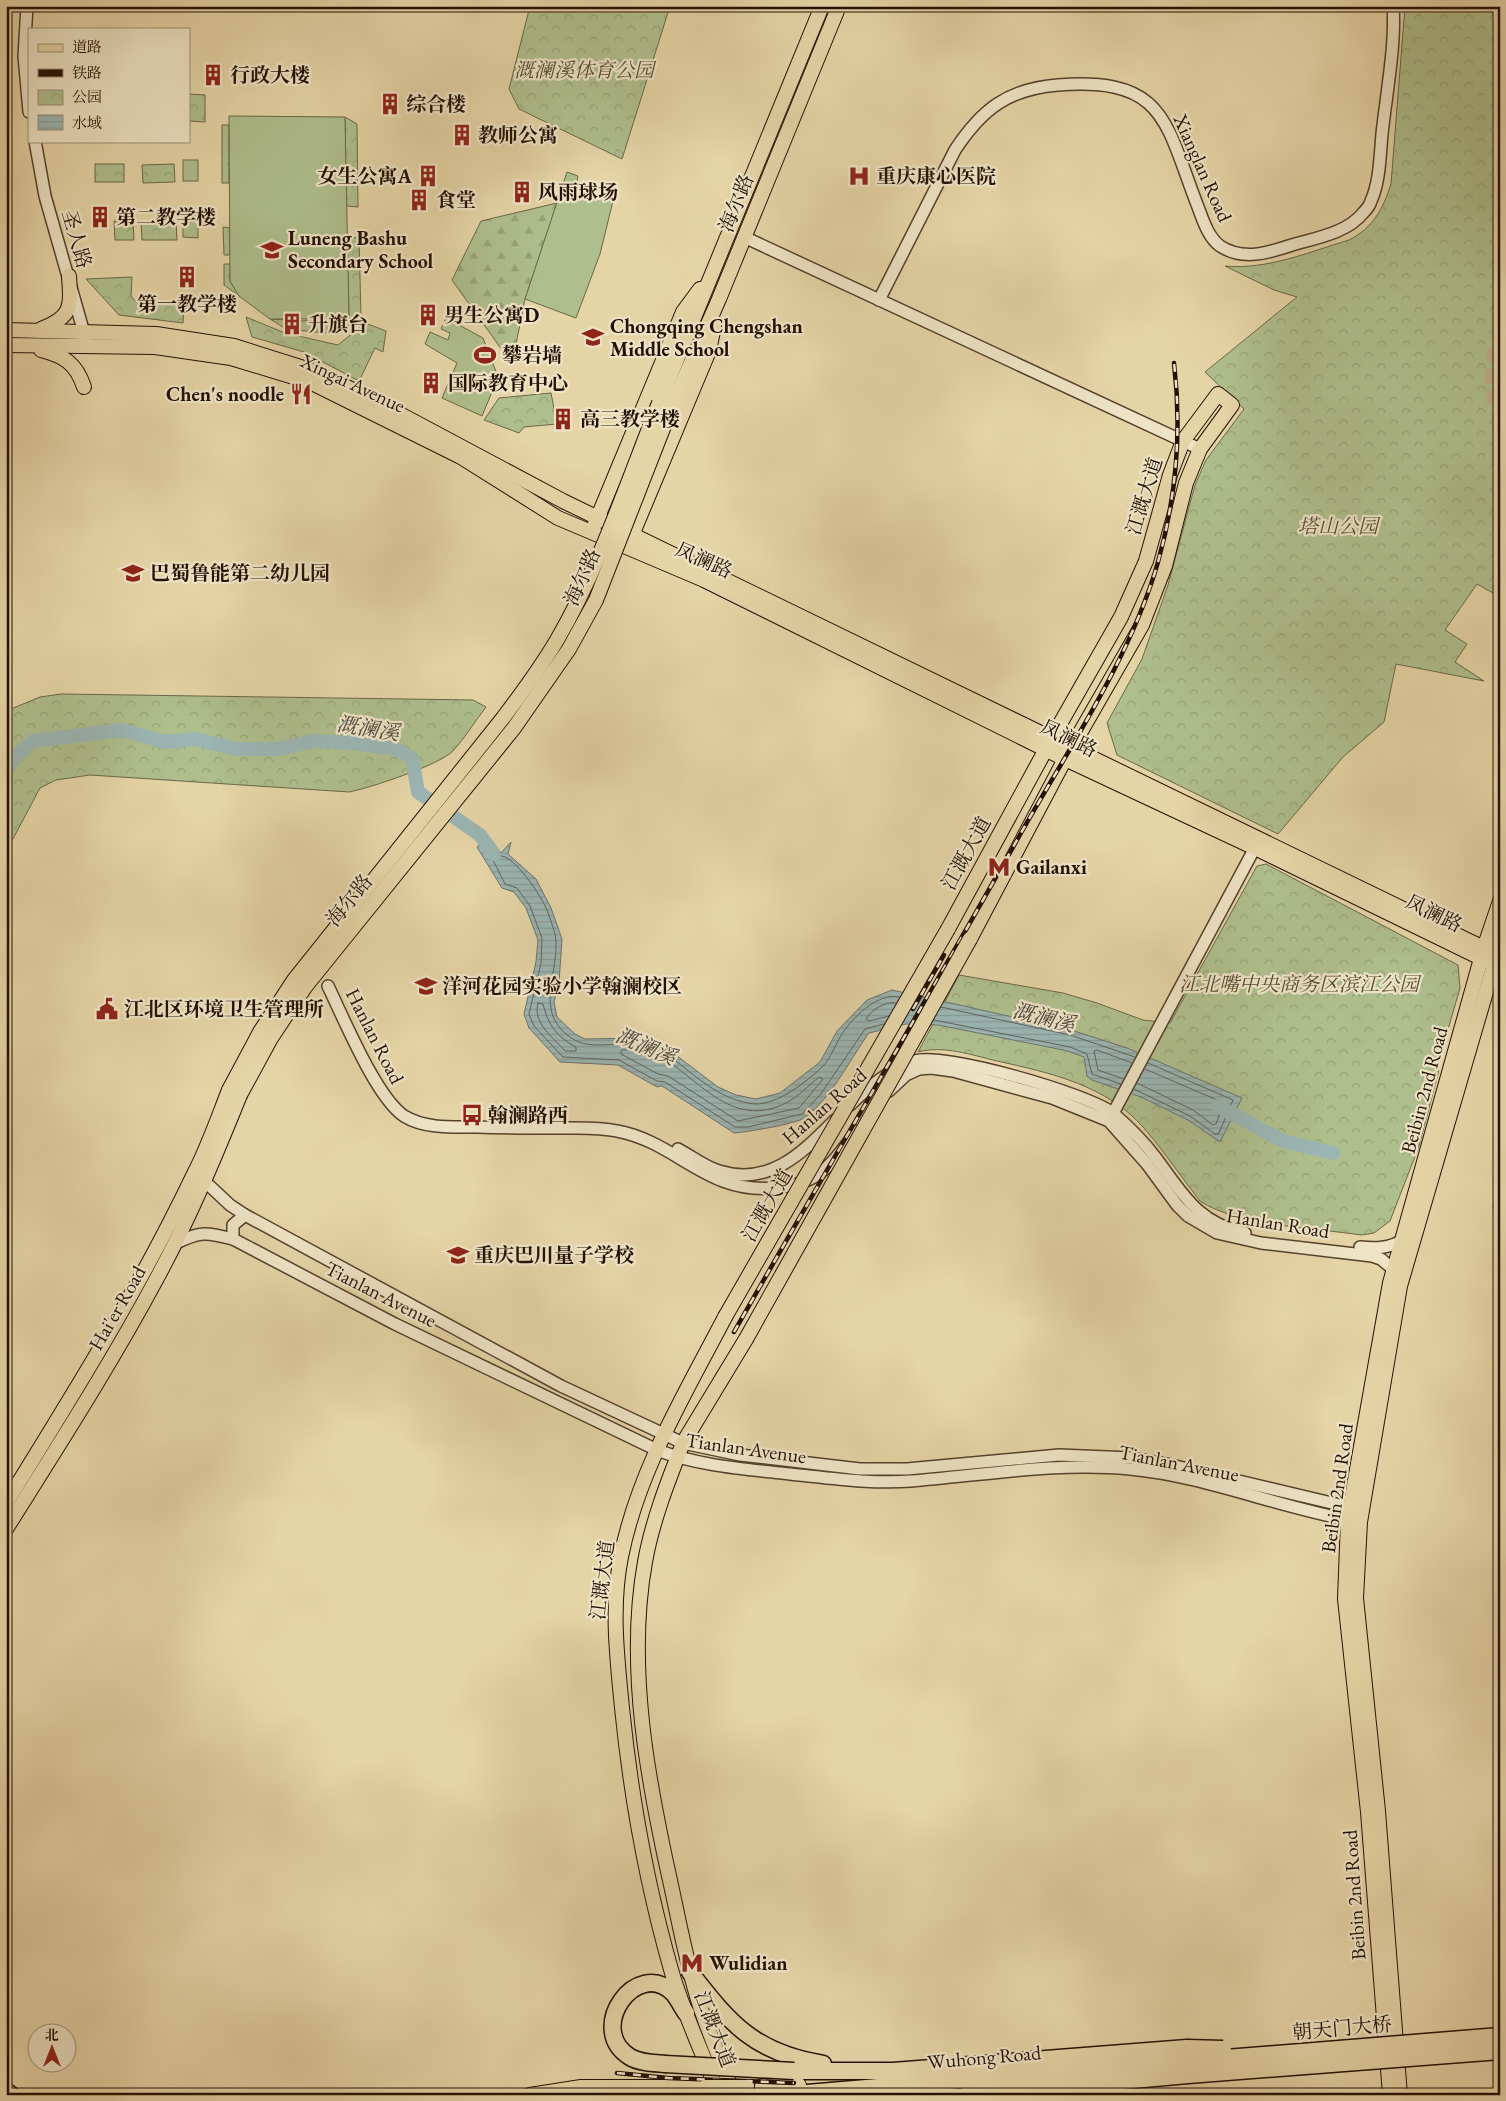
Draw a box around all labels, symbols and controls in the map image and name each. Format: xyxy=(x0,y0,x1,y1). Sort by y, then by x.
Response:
legend xyxy=(28,28,190,142)
text: 道路 xyxy=(72,37,102,56)
park label: 溉澜溪体育公园 xyxy=(514,57,657,83)
building icon: 行政大楼 xyxy=(200,62,226,88)
place label: 行政大楼 xyxy=(230,62,310,88)
text: 铁路 xyxy=(72,63,102,82)
text: 公园 xyxy=(72,87,102,106)
building icon: 综合楼 xyxy=(377,91,403,117)
place label: 综合楼 xyxy=(406,91,466,117)
street label: Xianglan Road xyxy=(1167,109,1239,227)
text: 水域 xyxy=(72,113,102,132)
building icon: 教师公寓 xyxy=(449,122,475,148)
place label: 教师公寓 xyxy=(478,122,558,148)
place label: 女生公寓A xyxy=(318,163,413,189)
building icon: 女生公寓A xyxy=(415,163,441,189)
hospital icon: 重庆康心医院 xyxy=(846,163,872,189)
place label: 重庆康心医院 xyxy=(876,163,996,189)
street label: 海尔路 xyxy=(713,170,759,236)
building icon: 风雨球场 xyxy=(509,179,535,205)
place label: 风雨球场 xyxy=(538,179,618,205)
building icon: 食堂 xyxy=(406,187,432,213)
place label: 食堂 xyxy=(436,187,476,213)
building icon: 第二教学楼 xyxy=(87,204,113,230)
place label: 第二教学楼 xyxy=(116,204,216,230)
street label: 圣人路 xyxy=(56,207,98,271)
place label: Luneng Bashu Secondary School xyxy=(288,225,434,274)
school or university icon: Luneng Bashu Secondary School xyxy=(259,237,285,263)
building icon: 第一教学楼 xyxy=(174,264,200,290)
place label: 第一教学楼 xyxy=(137,291,237,317)
building icon: 男生公寓D xyxy=(415,302,441,328)
place label: 男生公寓D xyxy=(444,302,539,328)
building icon: 升旗台 xyxy=(279,311,305,337)
place label: 升旗台 xyxy=(308,311,368,337)
place label: Chongqing Chengshan Middle School xyxy=(610,313,803,362)
school or university icon: Chongqing Chengshan Middle School xyxy=(580,324,606,350)
sports icon: 攀岩墙 xyxy=(472,342,498,368)
place label: 攀岩墙 xyxy=(502,342,562,368)
street label: Xingai Avenue xyxy=(296,347,410,419)
building icon: 国际教育中心 xyxy=(418,370,444,396)
place label: 国际教育中心 xyxy=(448,370,568,396)
place label: Chen's noodle xyxy=(166,381,284,407)
restaurant icon: Chen's noodle xyxy=(288,381,314,407)
building icon: 高三教学楼 xyxy=(550,406,576,432)
place label: 高三教学楼 xyxy=(580,406,680,432)
street label: 江溉大道 xyxy=(1120,454,1168,538)
park label: 塔山公园 xyxy=(1298,513,1381,539)
street label: 凤澜路 xyxy=(671,536,737,584)
street label: 海尔路 xyxy=(558,544,606,610)
school or university icon: 巴蜀鲁能第二幼儿园 xyxy=(120,560,146,586)
place label: 巴蜀鲁能第二幼儿园 xyxy=(150,560,330,586)
water label: 溉澜溪 xyxy=(335,710,403,747)
street label: 凤澜路 xyxy=(1036,713,1102,763)
street label: 江溉大道 xyxy=(935,812,997,894)
metro station icon: Gailanxi xyxy=(986,854,1012,880)
place label: Gailanxi xyxy=(1016,854,1087,880)
street label: 海尔路 xyxy=(320,869,378,931)
street label: 凤澜路 xyxy=(1401,888,1467,938)
park label: 江北嘴中央商务区滨江公园 xyxy=(1179,971,1422,997)
school or university icon: 洋河花园实验小学翰澜校区 xyxy=(413,973,439,999)
place label: 洋河花园实验小学翰澜校区 xyxy=(442,973,682,999)
street label: Hanlan Road xyxy=(340,984,411,1089)
public building icon: 江北区环境卫生管理所 xyxy=(94,996,120,1022)
place label: 江北区环境卫生管理所 xyxy=(124,996,324,1022)
water label: 溉澜溪 xyxy=(1010,996,1080,1038)
water label: 溉澜溪 xyxy=(612,1021,682,1072)
street label: Beibin 2nd Road xyxy=(1395,1023,1454,1156)
street label: Hanlan Road xyxy=(776,1062,872,1150)
bus stop icon: 翰澜路西 xyxy=(459,1102,485,1128)
place label: 翰澜路西 xyxy=(488,1102,568,1128)
street label: 江溉大道 xyxy=(736,1164,798,1246)
street label: Hanlan Road xyxy=(1225,1202,1332,1244)
school or university icon: 重庆巴川量子学校 xyxy=(445,1242,471,1268)
place label: 重庆巴川量子学校 xyxy=(474,1242,634,1268)
street label: Tianlan Avenue xyxy=(321,1255,441,1333)
street label: Hai'er Road xyxy=(82,1260,152,1355)
street label: Beibin 2nd Road xyxy=(1315,1421,1359,1554)
street label: Tianlan Avenue xyxy=(684,1427,808,1469)
street label: Tianlan Avenue xyxy=(1117,1439,1241,1487)
street label: 江溉大道 xyxy=(584,1539,620,1621)
street label: Beibin 2nd Road xyxy=(1336,1828,1372,1961)
metro station icon: Wulidian xyxy=(679,1950,705,1976)
place label: Wulidian xyxy=(709,1950,788,1976)
street label: 江溉大道 xyxy=(689,1987,741,2071)
street label: 朝天门大桥 xyxy=(1291,2011,1393,2045)
north arrow xyxy=(28,2024,78,2074)
text: 北 xyxy=(45,2026,59,2044)
street label: Wuhong Road xyxy=(926,2039,1043,2075)

